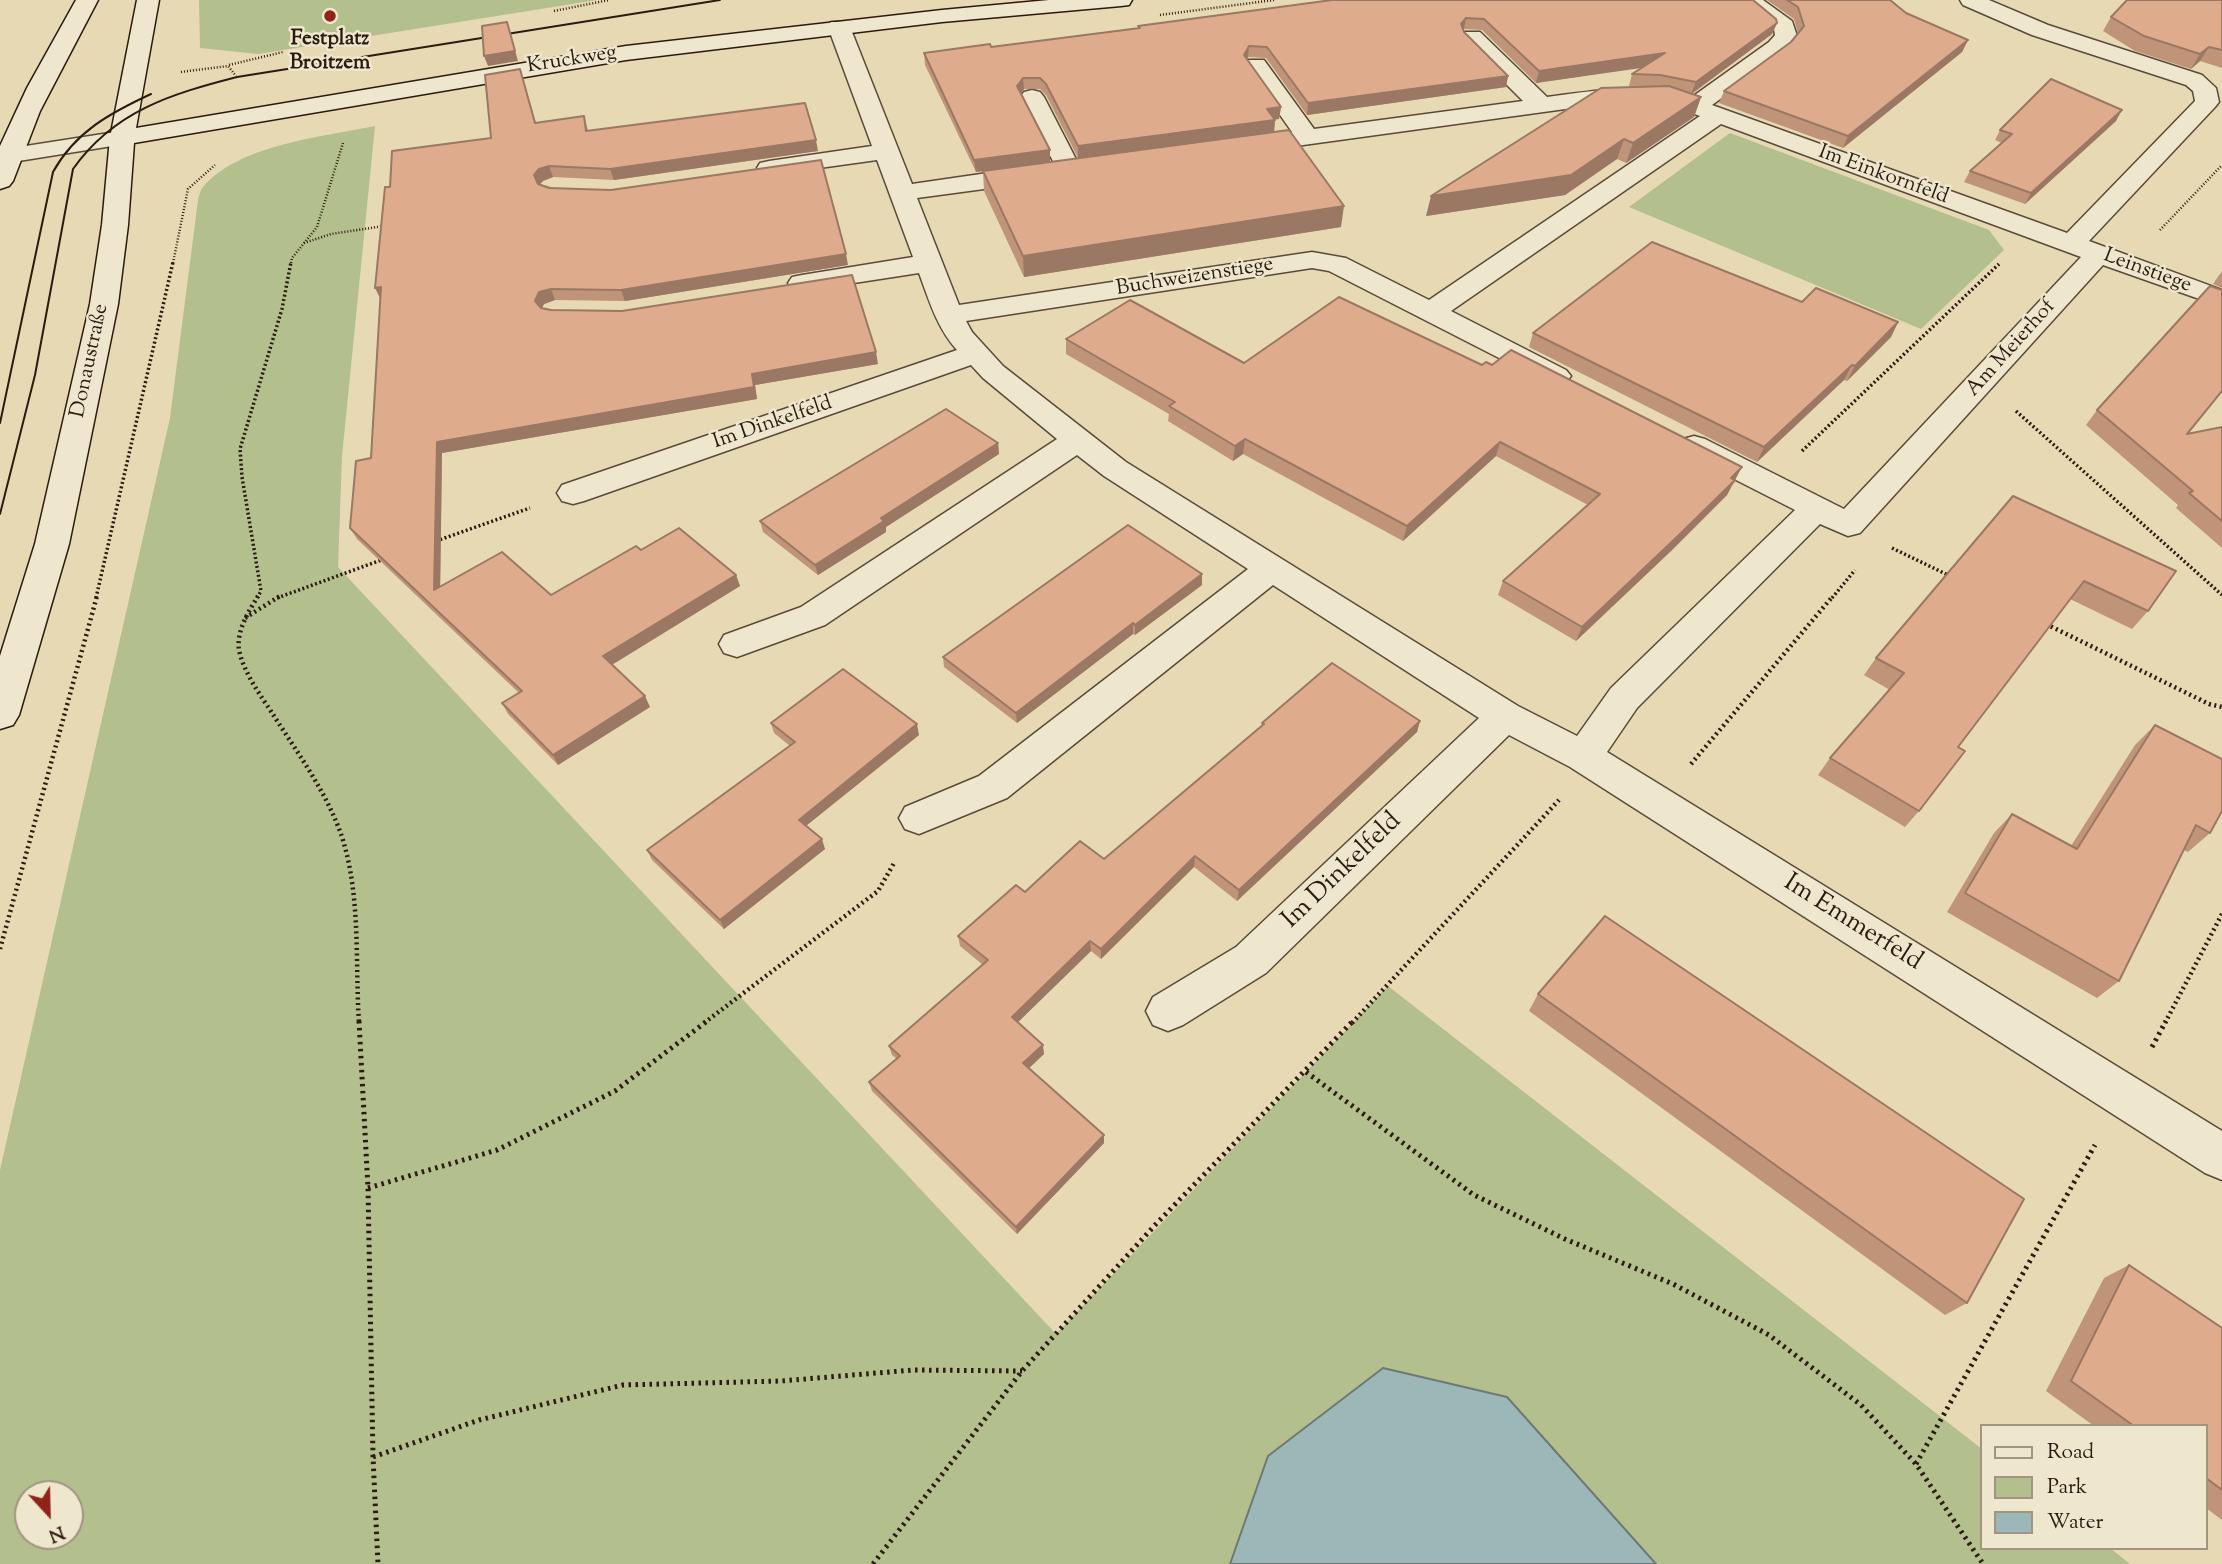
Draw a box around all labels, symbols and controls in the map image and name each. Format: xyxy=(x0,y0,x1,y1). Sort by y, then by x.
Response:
marker: Festplatz Broitzem xyxy=(322,8,338,24)
place label: Festplatz Broitzem xyxy=(290,27,370,77)
street label: Kruckweg xyxy=(525,41,619,81)
street label: Im Einkornfeld xyxy=(1814,141,1952,211)
street label: Leinstiege xyxy=(2100,244,2194,300)
street label: Buchweizenstiege xyxy=(1115,253,1275,303)
street label: Am Meierhof xyxy=(1962,295,2062,403)
street label: Donaustraße xyxy=(67,302,115,420)
street label: Im Dinkelfeld xyxy=(710,392,836,456)
street label: Im Dinkelfeld xyxy=(1277,807,1409,937)
street label: Im Emmerfeld xyxy=(1777,869,1927,979)
legend xyxy=(1980,1424,2208,1550)
text: Road xyxy=(2047,1438,2094,1468)
text: Park xyxy=(2047,1473,2087,1503)
north arrow xyxy=(14,1480,84,1550)
text: Water xyxy=(2047,1508,2103,1538)
text: N xyxy=(44,1518,68,1548)

